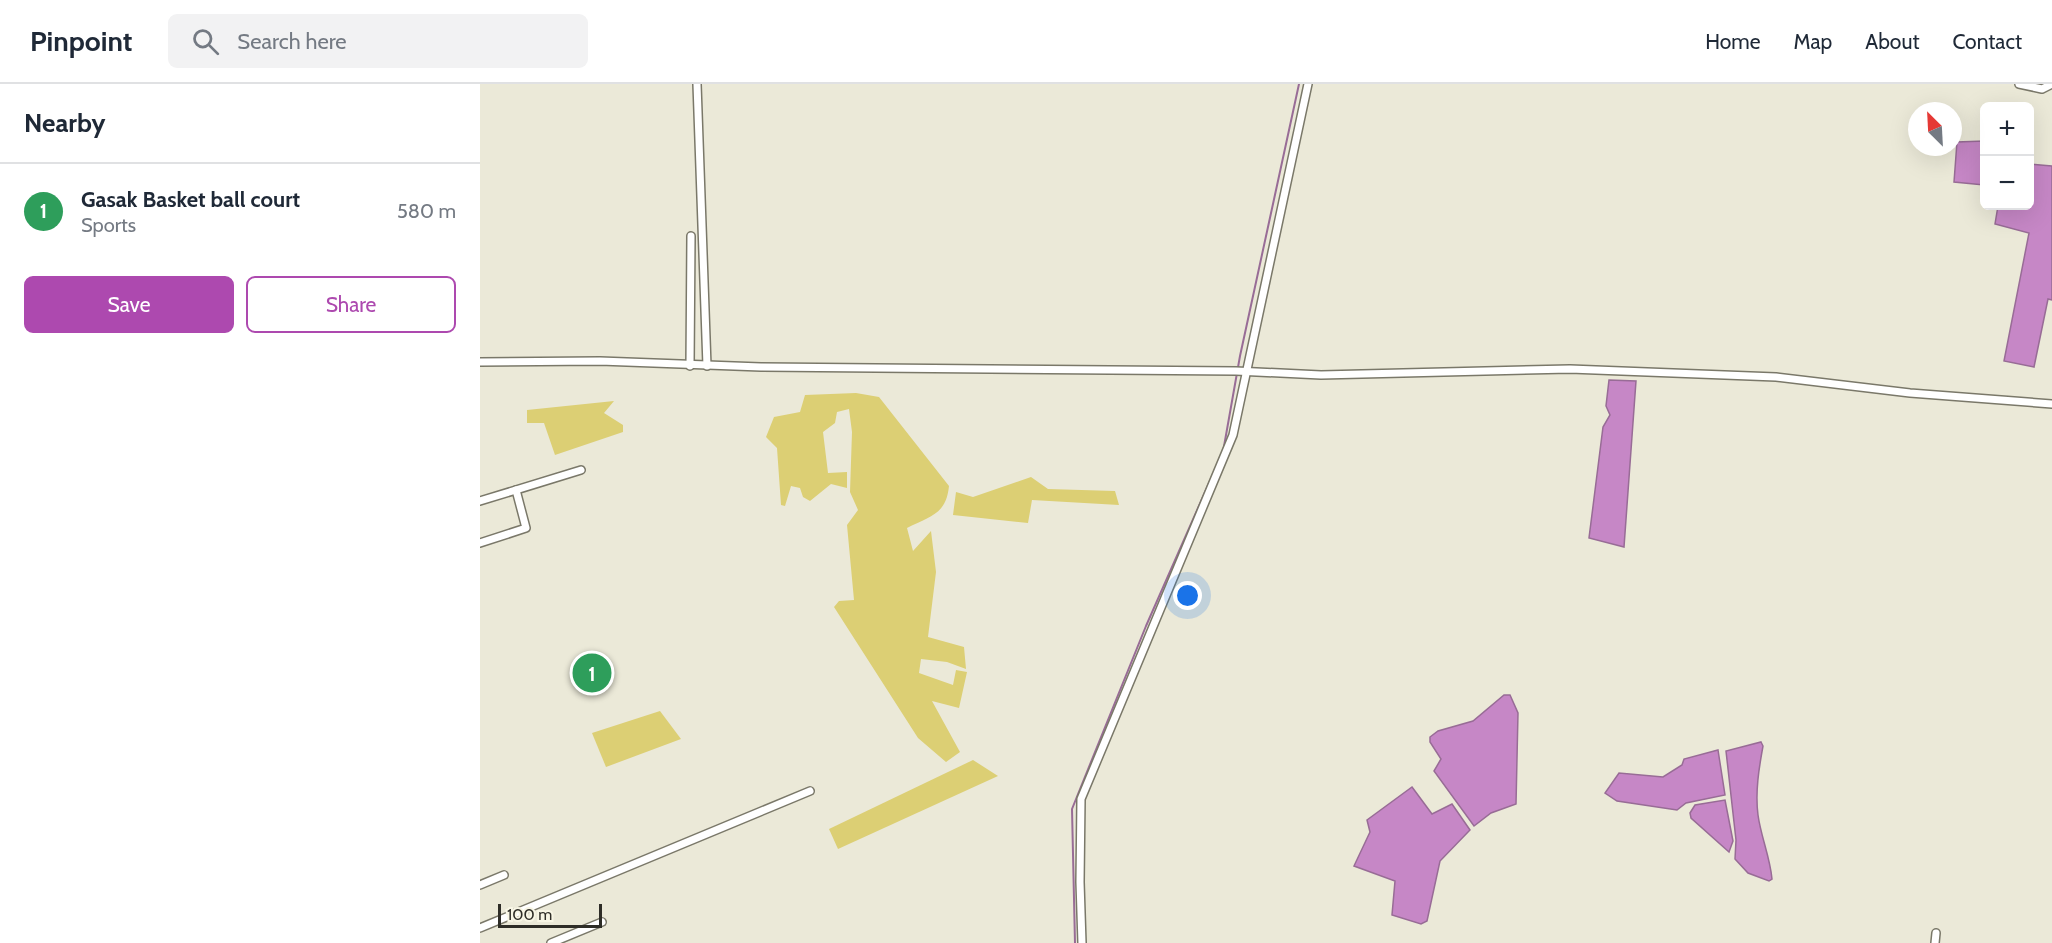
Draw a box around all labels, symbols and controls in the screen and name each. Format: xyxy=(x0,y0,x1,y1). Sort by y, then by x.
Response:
search box xyxy=(168,14,588,68)
text: Pinpoint xyxy=(30,24,132,58)
icon: search xyxy=(189,25,222,58)
text: Search here xyxy=(237,28,347,55)
text: Home xyxy=(1705,29,1761,54)
text: Map xyxy=(1794,29,1832,54)
text: About xyxy=(1865,29,1919,54)
text: Contact xyxy=(1952,29,2022,54)
north arrow xyxy=(1908,102,1962,156)
map controls xyxy=(1980,102,2034,210)
button: + xyxy=(1980,102,2034,156)
text: Nearby xyxy=(24,107,105,139)
button: − xyxy=(1980,156,2034,210)
text: Gasak Basket ball court xyxy=(81,186,300,213)
text: 1 xyxy=(40,199,47,223)
text: 580 m xyxy=(397,199,456,223)
text: Sports xyxy=(81,213,136,237)
button: Save xyxy=(24,276,234,333)
button: Share xyxy=(246,276,456,333)
your location xyxy=(1173,581,1202,610)
pin: 1 xyxy=(572,650,612,696)
scale bar xyxy=(498,901,602,928)
text: 100 m xyxy=(507,905,552,924)

